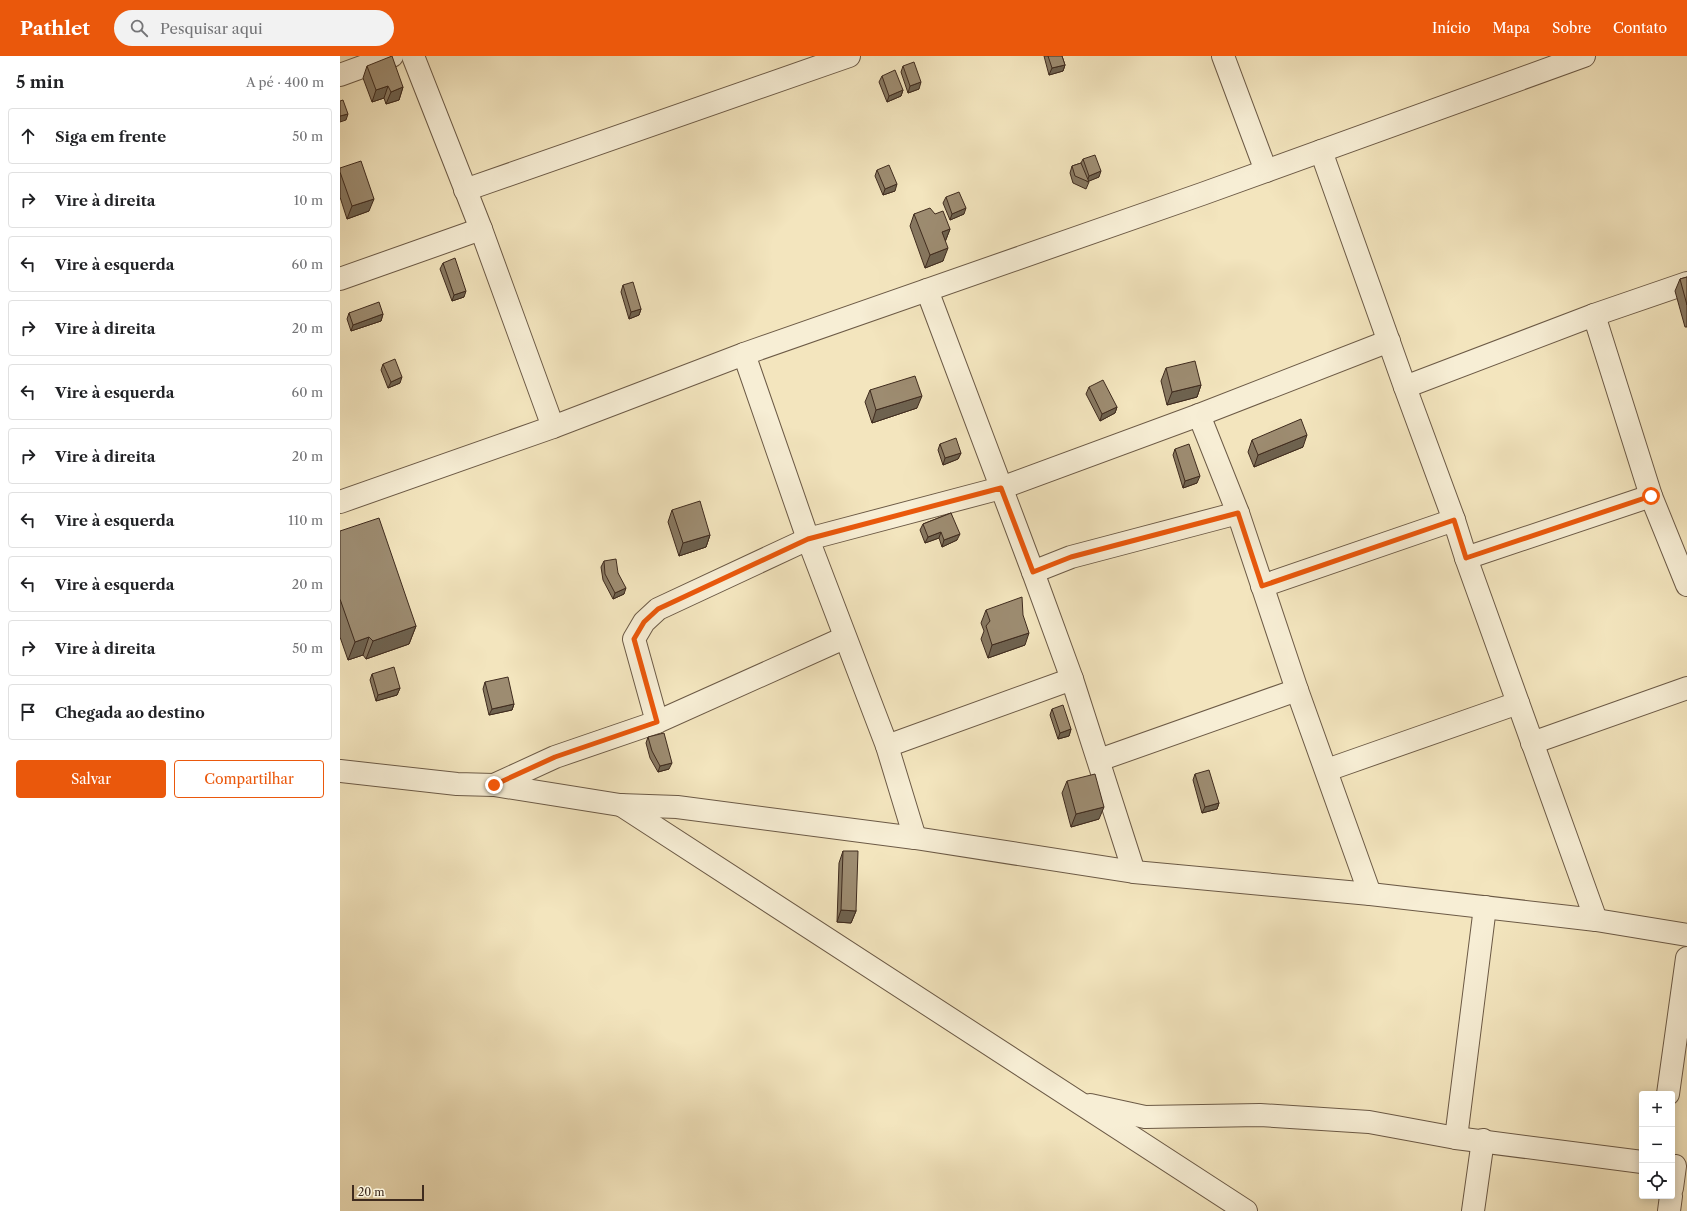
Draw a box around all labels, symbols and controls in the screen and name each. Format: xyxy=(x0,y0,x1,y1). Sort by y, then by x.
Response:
search box xyxy=(114,10,394,46)
text: Pathlet xyxy=(20,17,90,40)
icon: search xyxy=(128,17,150,39)
text: Pesquisar aqui xyxy=(160,19,263,38)
text: Início xyxy=(1432,19,1471,37)
text: Mapa xyxy=(1493,19,1530,37)
text: Sobre xyxy=(1552,19,1591,37)
text: Contato xyxy=(1613,19,1667,37)
text: 5 min xyxy=(16,72,64,92)
text: A pé · 400 m xyxy=(246,74,324,90)
icon: ahead xyxy=(17,125,39,147)
text: Siga em frente xyxy=(55,127,166,146)
text: 50 m xyxy=(292,128,323,144)
icon: right xyxy=(17,189,39,211)
text: Vire à direita xyxy=(55,191,155,210)
text: 10 m xyxy=(294,192,323,208)
icon: left xyxy=(17,253,39,275)
text: Vire à esquerda xyxy=(55,255,174,274)
text: 60 m xyxy=(292,256,323,272)
icon: right xyxy=(17,317,39,339)
text: Vire à direita xyxy=(55,319,155,338)
text: 20 m xyxy=(292,320,323,336)
icon: left xyxy=(17,381,39,403)
text: Vire à esquerda xyxy=(55,383,174,402)
text: 60 m xyxy=(292,384,323,400)
icon: right xyxy=(17,445,39,467)
text: Vire à direita xyxy=(55,447,155,466)
text: 20 m xyxy=(292,448,323,464)
route start xyxy=(1642,487,1660,505)
icon: left xyxy=(17,509,39,531)
text: Vire à esquerda xyxy=(55,511,174,530)
text: 110 m xyxy=(288,512,323,528)
icon: left xyxy=(17,573,39,595)
text: Vire à esquerda xyxy=(55,575,174,594)
text: 20 m xyxy=(292,576,323,592)
icon: right xyxy=(17,637,39,659)
text: Vire à direita xyxy=(55,639,155,658)
text: 50 m xyxy=(292,640,323,656)
icon: arrive xyxy=(17,701,39,723)
text: Chegada ao destino xyxy=(55,703,205,722)
button: Salvar xyxy=(16,760,166,798)
button: Compartilhar xyxy=(174,760,324,798)
route end xyxy=(485,776,503,794)
map controls xyxy=(1639,1091,1675,1199)
button: + xyxy=(1639,1091,1675,1127)
button: − xyxy=(1639,1127,1675,1163)
button: locate xyxy=(1639,1163,1675,1199)
scale bar xyxy=(352,1183,424,1202)
text: 20 m xyxy=(358,1185,384,1199)

